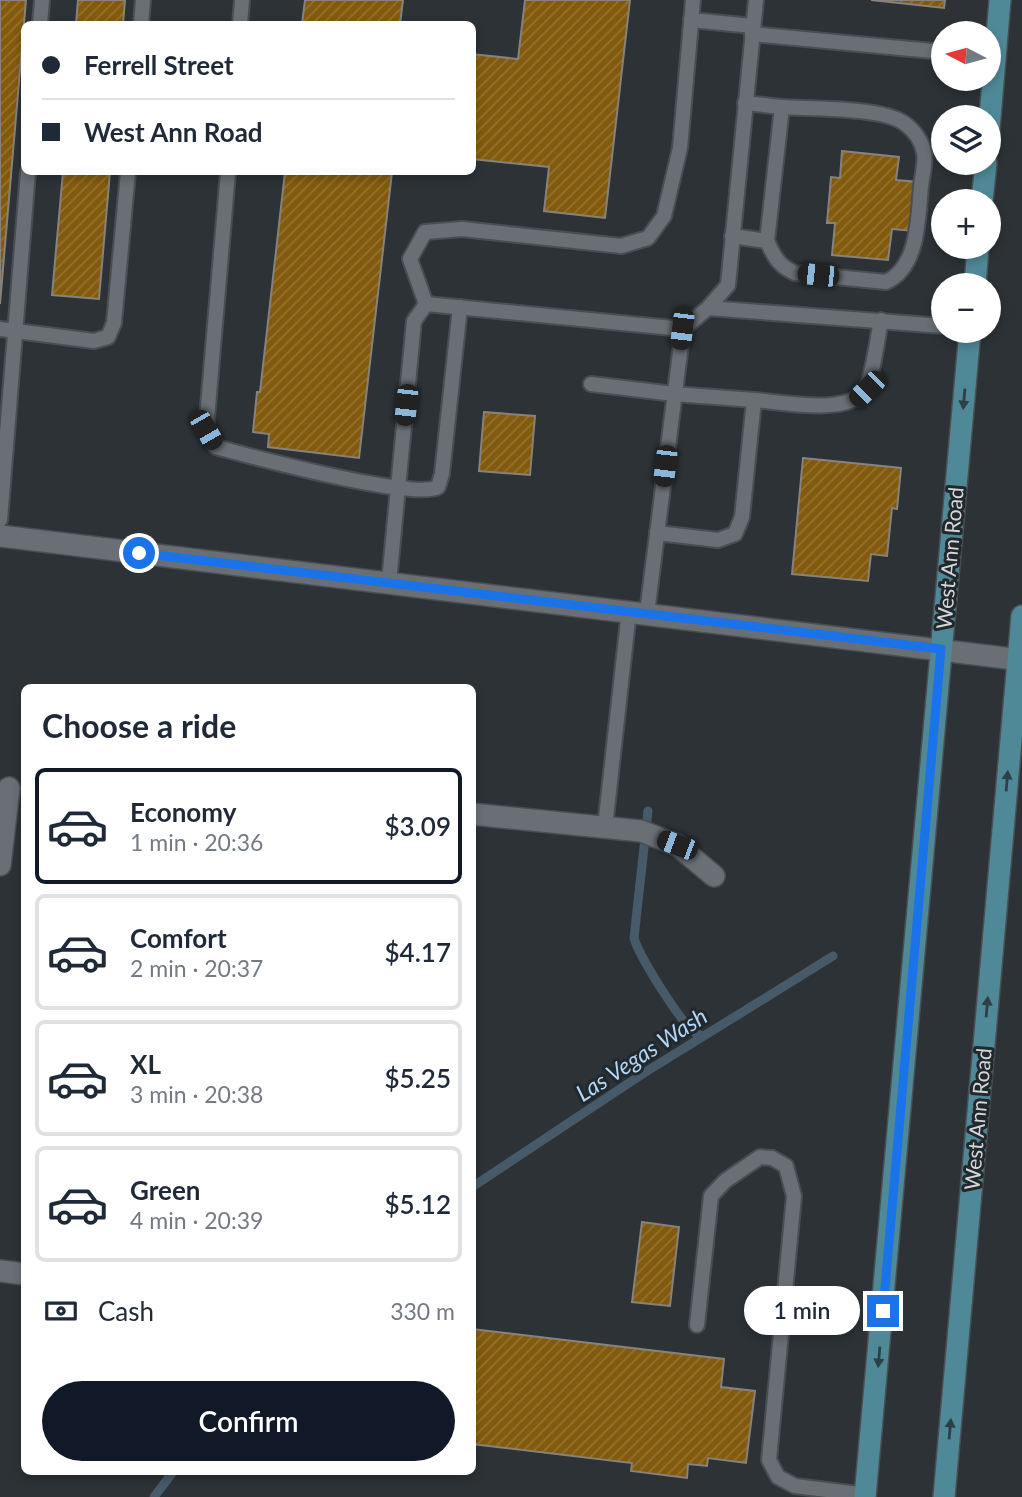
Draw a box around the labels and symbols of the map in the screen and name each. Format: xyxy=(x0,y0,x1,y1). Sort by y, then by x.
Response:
north arrow xyxy=(931,21,1001,91)
car xyxy=(797,262,840,288)
car xyxy=(670,307,695,351)
car xyxy=(845,367,890,411)
car xyxy=(394,383,419,427)
one-way arrow xyxy=(958,388,969,410)
car xyxy=(187,407,226,453)
car xyxy=(653,444,678,488)
street label: West Ann Road xyxy=(930,486,968,630)
route start xyxy=(123,537,155,569)
one-way arrow xyxy=(1002,769,1013,791)
car xyxy=(654,828,701,862)
one-way arrow xyxy=(982,996,993,1018)
water label: Las Vegas Wash xyxy=(570,1001,712,1107)
street label: West Ann Road xyxy=(958,1047,996,1191)
callout: 1 min xyxy=(743,1286,858,1336)
route end xyxy=(867,1295,899,1327)
one-way arrow xyxy=(873,1347,884,1369)
one-way arrow xyxy=(945,1418,956,1440)

